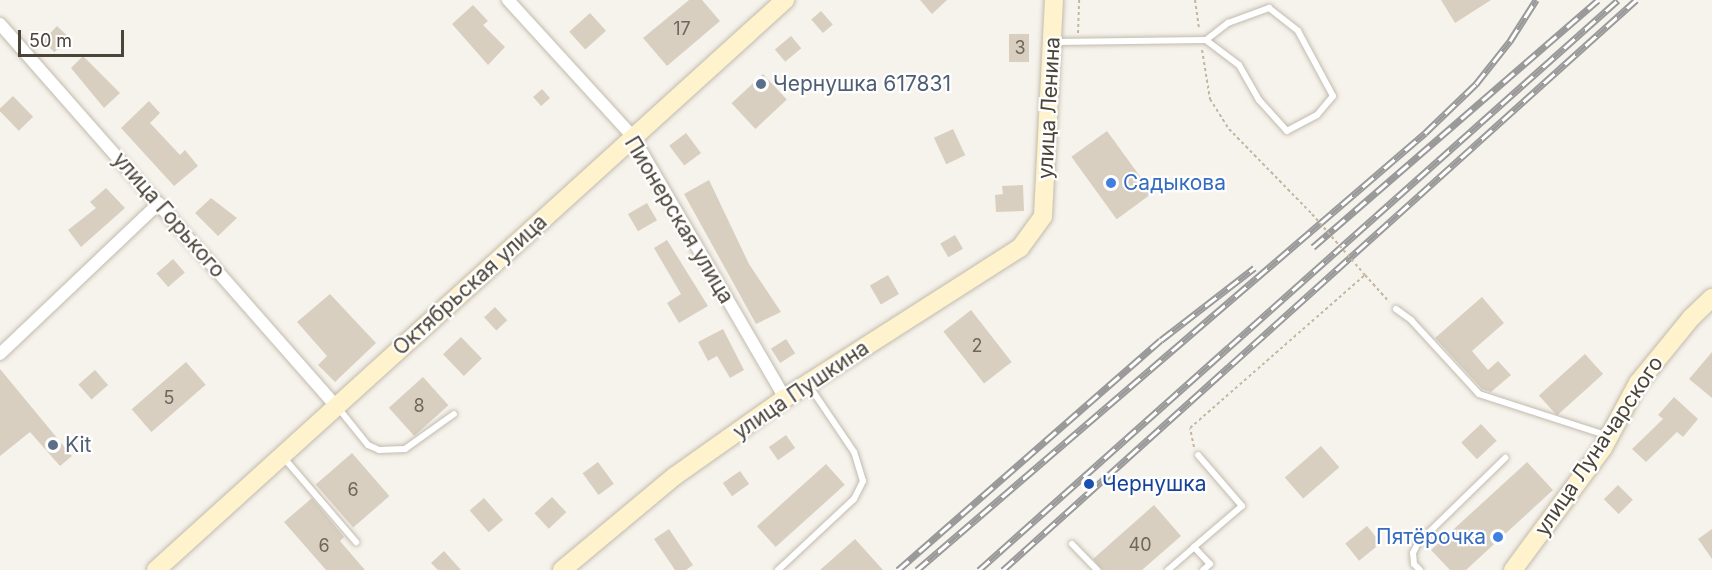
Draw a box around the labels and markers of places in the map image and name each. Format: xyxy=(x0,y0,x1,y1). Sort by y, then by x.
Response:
place label: Чернушка 617831 xyxy=(773,71,951,97)
marker: Чернушка 617831 xyxy=(754,77,768,91)
place label: Садыкова xyxy=(1123,170,1226,196)
marker: Садыкова xyxy=(1104,176,1118,190)
place label: Kit xyxy=(65,432,91,458)
marker: Kit xyxy=(46,438,60,452)
place label: Чернушка xyxy=(1102,471,1206,497)
marker: Чернушка xyxy=(1080,475,1098,493)
place label: Пятёрочка xyxy=(1376,524,1486,550)
marker: Пятёрочка xyxy=(1491,530,1505,544)

